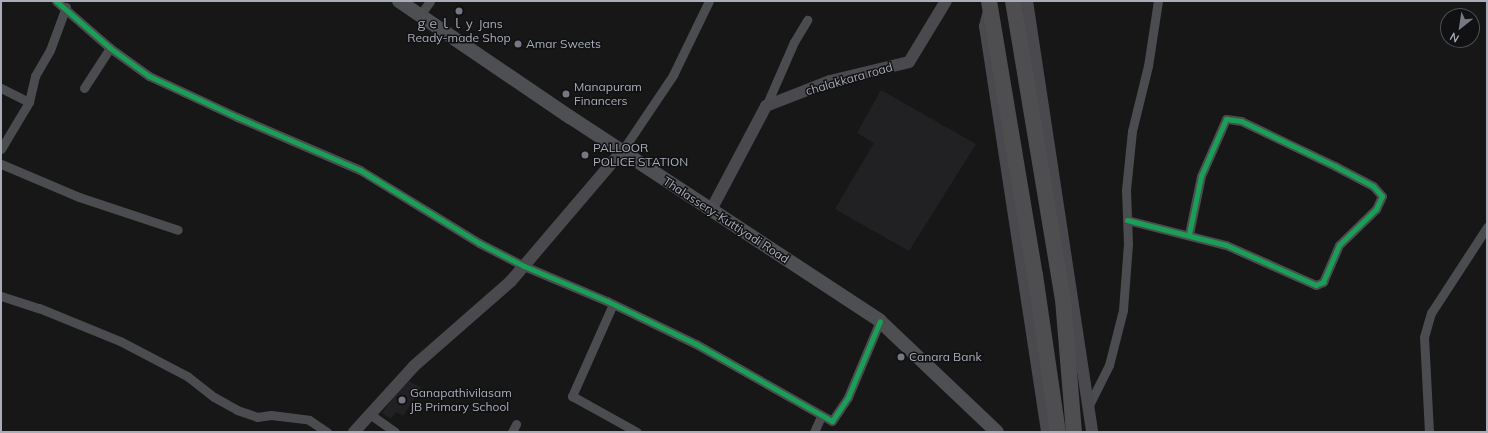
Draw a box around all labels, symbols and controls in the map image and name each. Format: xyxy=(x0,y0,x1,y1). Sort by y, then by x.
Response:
marker: ｇｅｌｌｙ Jans Ready-made Shop xyxy=(454,6,464,16)
north arrow xyxy=(1440,8,1480,48)
place label: ｇｅｌｌｙ Jans Ready-made Shop xyxy=(407,17,511,45)
text: N xyxy=(1447,29,1462,46)
place label: Amar Sweets xyxy=(526,37,601,51)
marker: Amar Sweets xyxy=(513,39,523,49)
street label: chalakkara road xyxy=(804,60,894,98)
place label: Manapuram Financers xyxy=(574,80,642,108)
marker: Manapuram Financers xyxy=(561,89,571,99)
place label: PALLOOR POLICE STATION xyxy=(593,141,688,169)
marker: PALLOOR POLICE STATION xyxy=(580,150,590,160)
street label: Thalassery-Kuttiyadi Road xyxy=(660,174,792,266)
place label: Canara Bank xyxy=(909,350,982,364)
marker: Canara Bank xyxy=(896,352,906,362)
place label: Ganapathivilasam JB Primary School xyxy=(410,386,512,414)
marker: Ganapathivilasam JB Primary School xyxy=(397,395,407,405)

